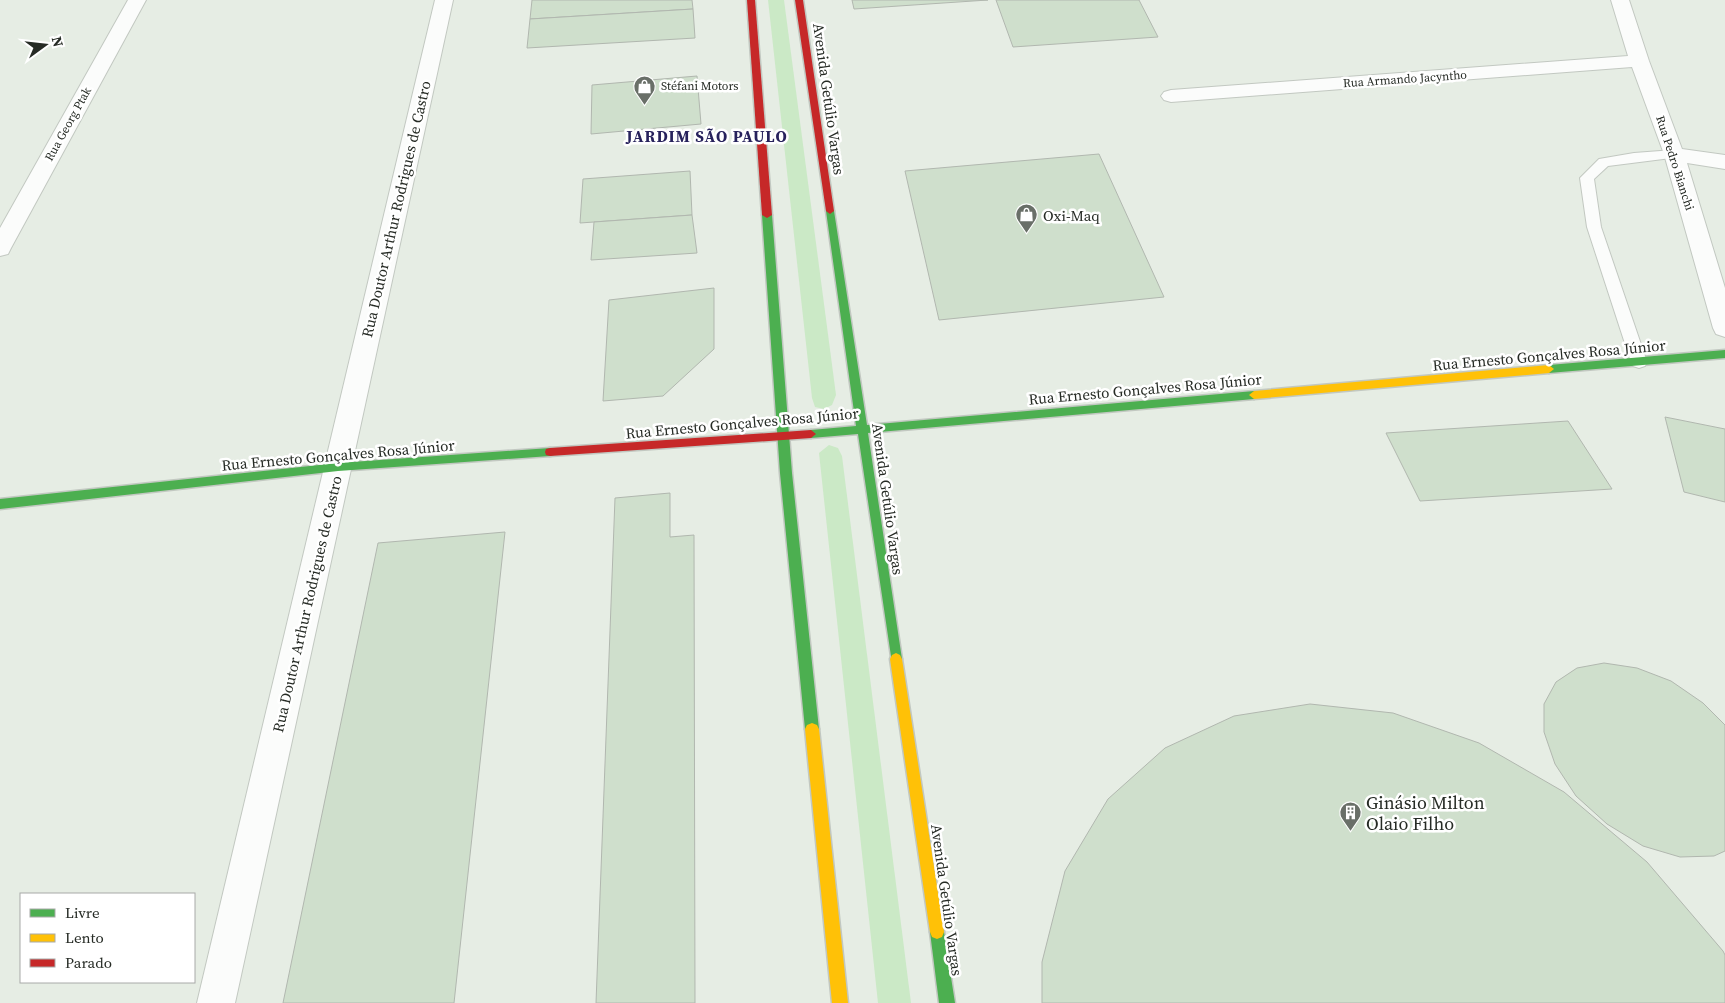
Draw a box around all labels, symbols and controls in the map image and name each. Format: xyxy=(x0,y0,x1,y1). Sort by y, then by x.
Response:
north arrow xyxy=(20,20,70,70)
street label: Avenida Getúlio Vargas xyxy=(808,22,850,176)
text: N xyxy=(47,34,69,49)
street label: Rua Armando Jacyntho xyxy=(1343,67,1468,91)
shop icon: Stéfani Motors xyxy=(633,74,657,105)
place label: Stéfani Motors xyxy=(661,78,739,94)
street label: Rua Doutor Arthur Rodrigues de Castro xyxy=(356,79,436,339)
street label: Rua Georg Ptak xyxy=(41,84,95,164)
street label: Rua Pedro Bianchi xyxy=(1652,114,1698,213)
district label: JARDIM SÃO PAULO xyxy=(625,125,788,147)
shop icon: Oxi-Maq xyxy=(1015,203,1039,234)
place label: Oxi-Maq xyxy=(1043,205,1100,226)
street label: Rua Ernesto Gonçalves Rosa Júnior xyxy=(1432,334,1667,376)
street label: Rua Ernesto Gonçalves Rosa Júnior xyxy=(1028,368,1263,410)
street label: Rua Ernesto Gonçalves Rosa Júnior xyxy=(625,402,860,444)
street label: Avenida Getúlio Vargas xyxy=(867,422,909,576)
street label: Rua Ernesto Gonçalves Rosa Júnior xyxy=(221,434,456,476)
street label: Rua Doutor Arthur Rodrigues de Castro xyxy=(267,474,347,734)
place label: Ginásio Milton Olaio Filho xyxy=(1366,790,1485,836)
building icon: Ginásio Milton Olaio Filho xyxy=(1338,800,1362,831)
street label: Avenida Getúlio Vargas xyxy=(926,823,968,977)
legend xyxy=(20,893,195,983)
text: Livre xyxy=(65,902,100,923)
text: Lento xyxy=(65,927,104,948)
text: Parado xyxy=(65,952,112,973)

